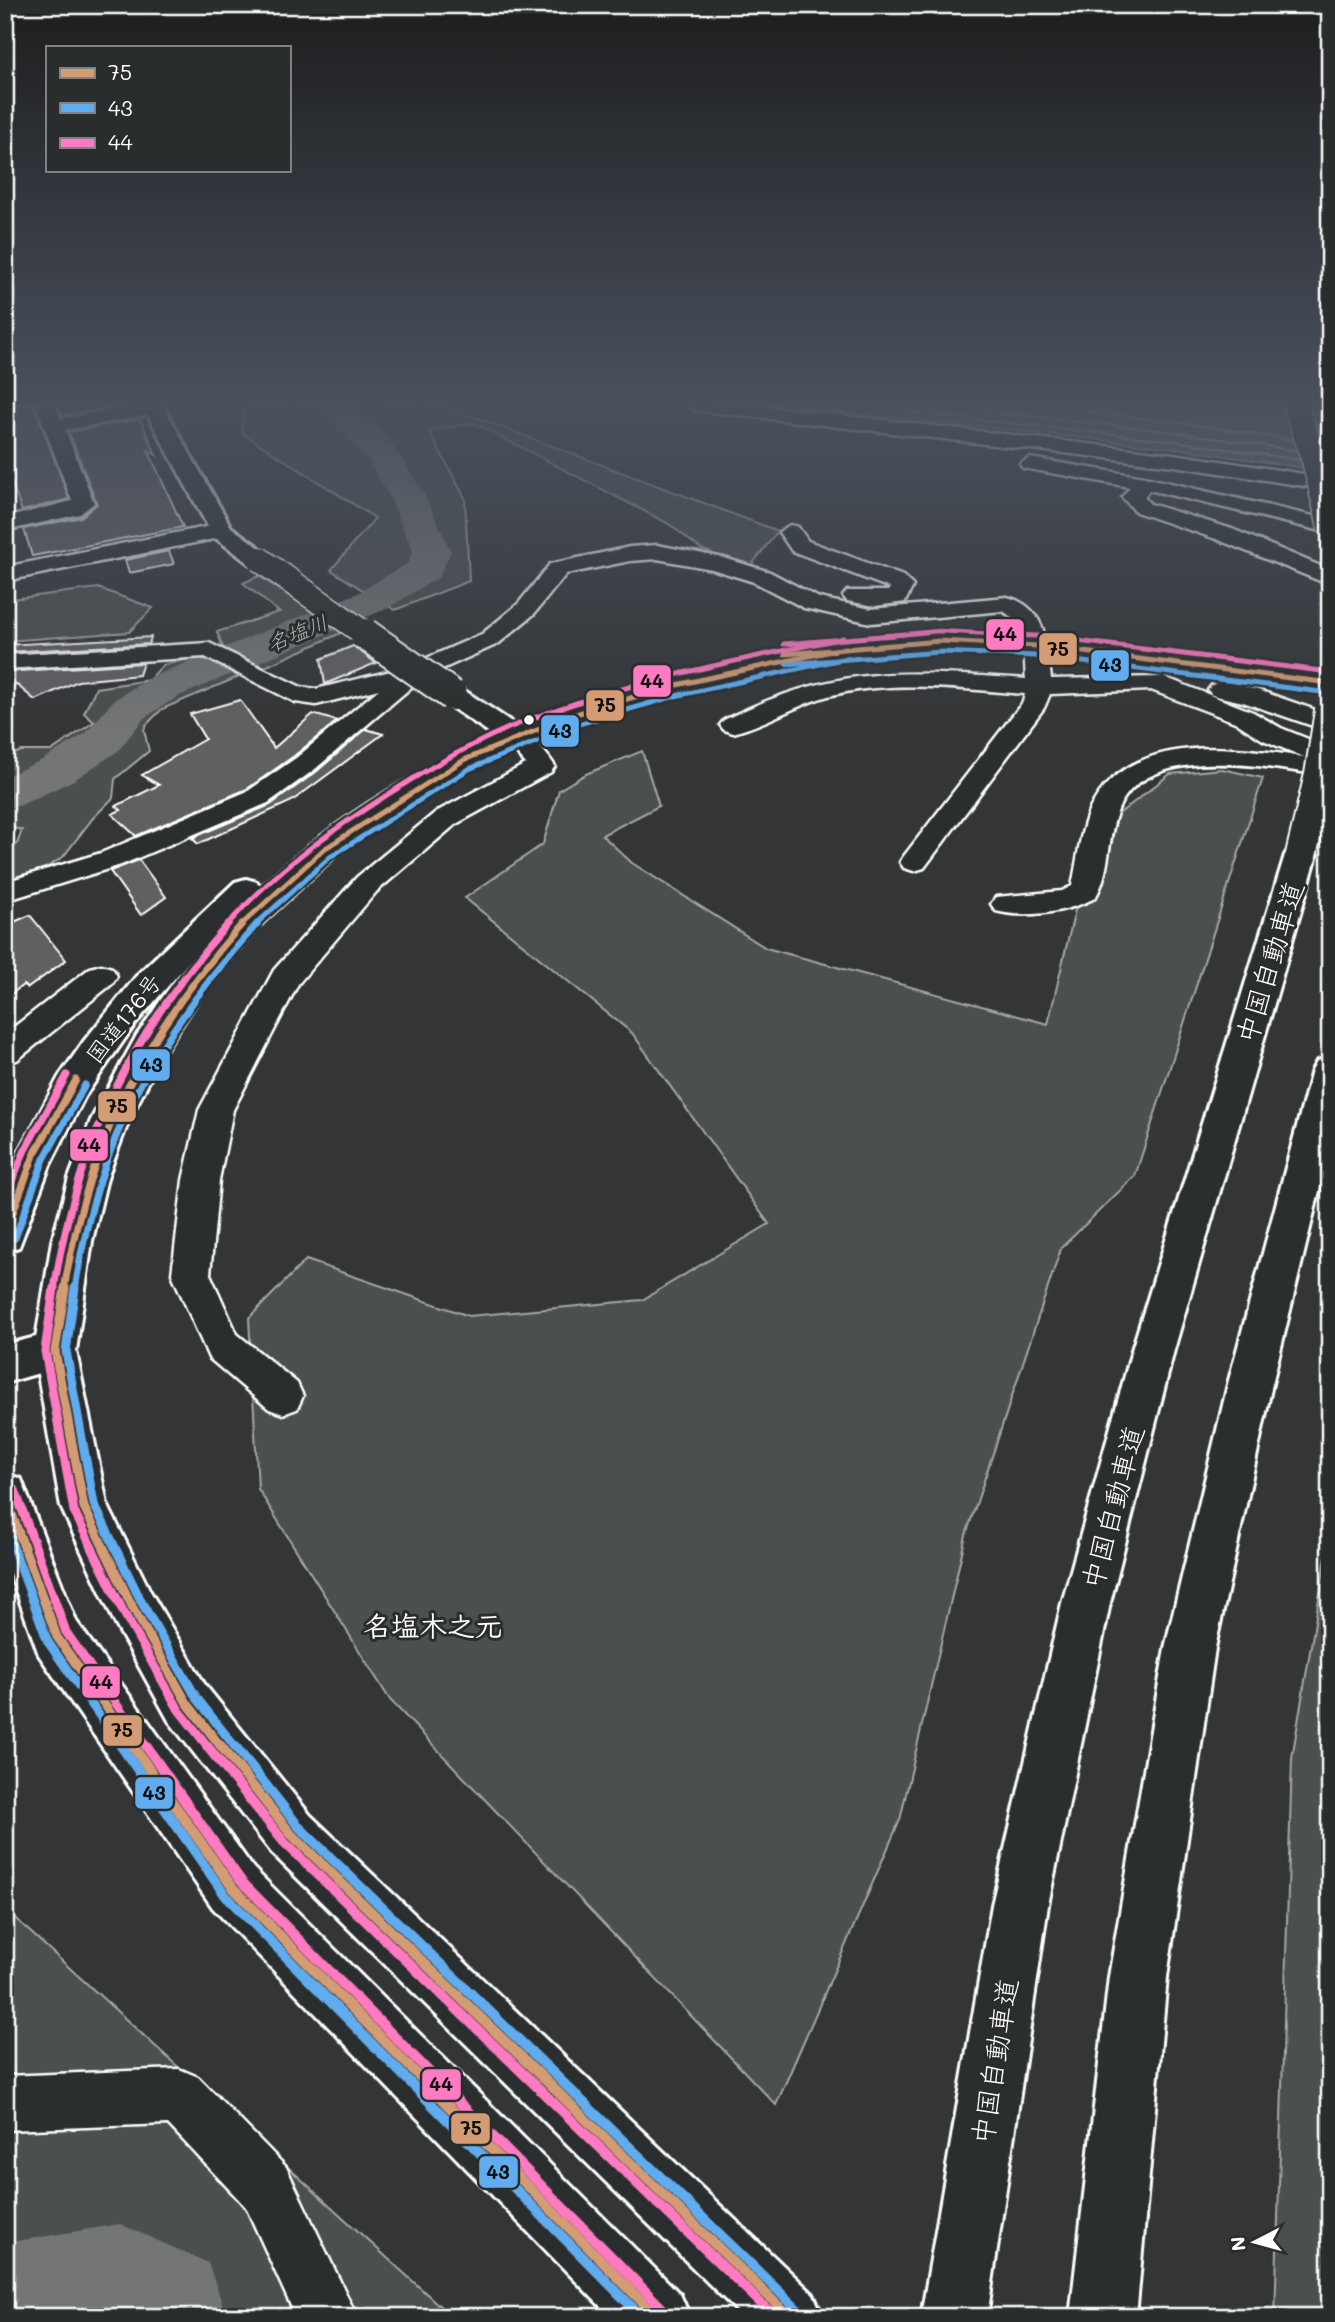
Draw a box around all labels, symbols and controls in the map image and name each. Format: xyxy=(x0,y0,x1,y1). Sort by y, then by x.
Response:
legend xyxy=(46,46,290,172)
text: 75 xyxy=(108,58,132,85)
text: 43 xyxy=(108,94,133,121)
text: 44 xyxy=(108,128,133,155)
water label: 名塩川 xyxy=(263,608,331,656)
line badge: 44 xyxy=(985,618,1025,651)
text: 44 xyxy=(993,621,1017,646)
line badge: 75 xyxy=(1038,632,1078,666)
text: 75 xyxy=(1047,636,1069,661)
line badge: 43 xyxy=(1090,649,1130,682)
text: 43 xyxy=(1098,652,1122,677)
line badge: 44 xyxy=(632,664,672,698)
text: 44 xyxy=(640,668,664,693)
line badge: 75 xyxy=(585,689,625,722)
text: 75 xyxy=(594,692,616,717)
unlabelled marker xyxy=(522,713,536,727)
line badge: 43 xyxy=(540,714,580,748)
text: 43 xyxy=(548,718,572,743)
street label: 中国自動車道 xyxy=(1227,876,1311,1048)
street label: 国道176号 xyxy=(79,967,167,1069)
line badge: 43 xyxy=(131,1048,171,1082)
text: 43 xyxy=(139,1052,163,1077)
line badge: 75 xyxy=(97,1090,137,1123)
text: 75 xyxy=(106,1093,128,1118)
line badge: 44 xyxy=(69,1128,109,1162)
text: 44 xyxy=(77,1132,101,1157)
street label: 中国自動車道 xyxy=(1073,1421,1151,1593)
district label: 名塩木之元 xyxy=(363,1607,503,1643)
line badge: 44 xyxy=(81,1665,121,1699)
text: 44 xyxy=(89,1669,113,1694)
line badge: 75 xyxy=(102,1714,143,1747)
text: 75 xyxy=(111,1717,133,1742)
line badge: 43 xyxy=(134,1776,174,1810)
text: 43 xyxy=(142,1780,166,1805)
street label: 中国自動車道 xyxy=(963,1975,1025,2147)
line badge: 44 xyxy=(421,2068,462,2101)
text: 44 xyxy=(429,2071,453,2096)
line badge: 75 xyxy=(450,2112,491,2145)
text: 75 xyxy=(460,2115,482,2140)
line badge: 43 xyxy=(478,2155,519,2189)
text: 43 xyxy=(486,2159,510,2184)
north arrow xyxy=(1220,2206,1290,2276)
text: N xyxy=(1224,2235,1251,2252)

